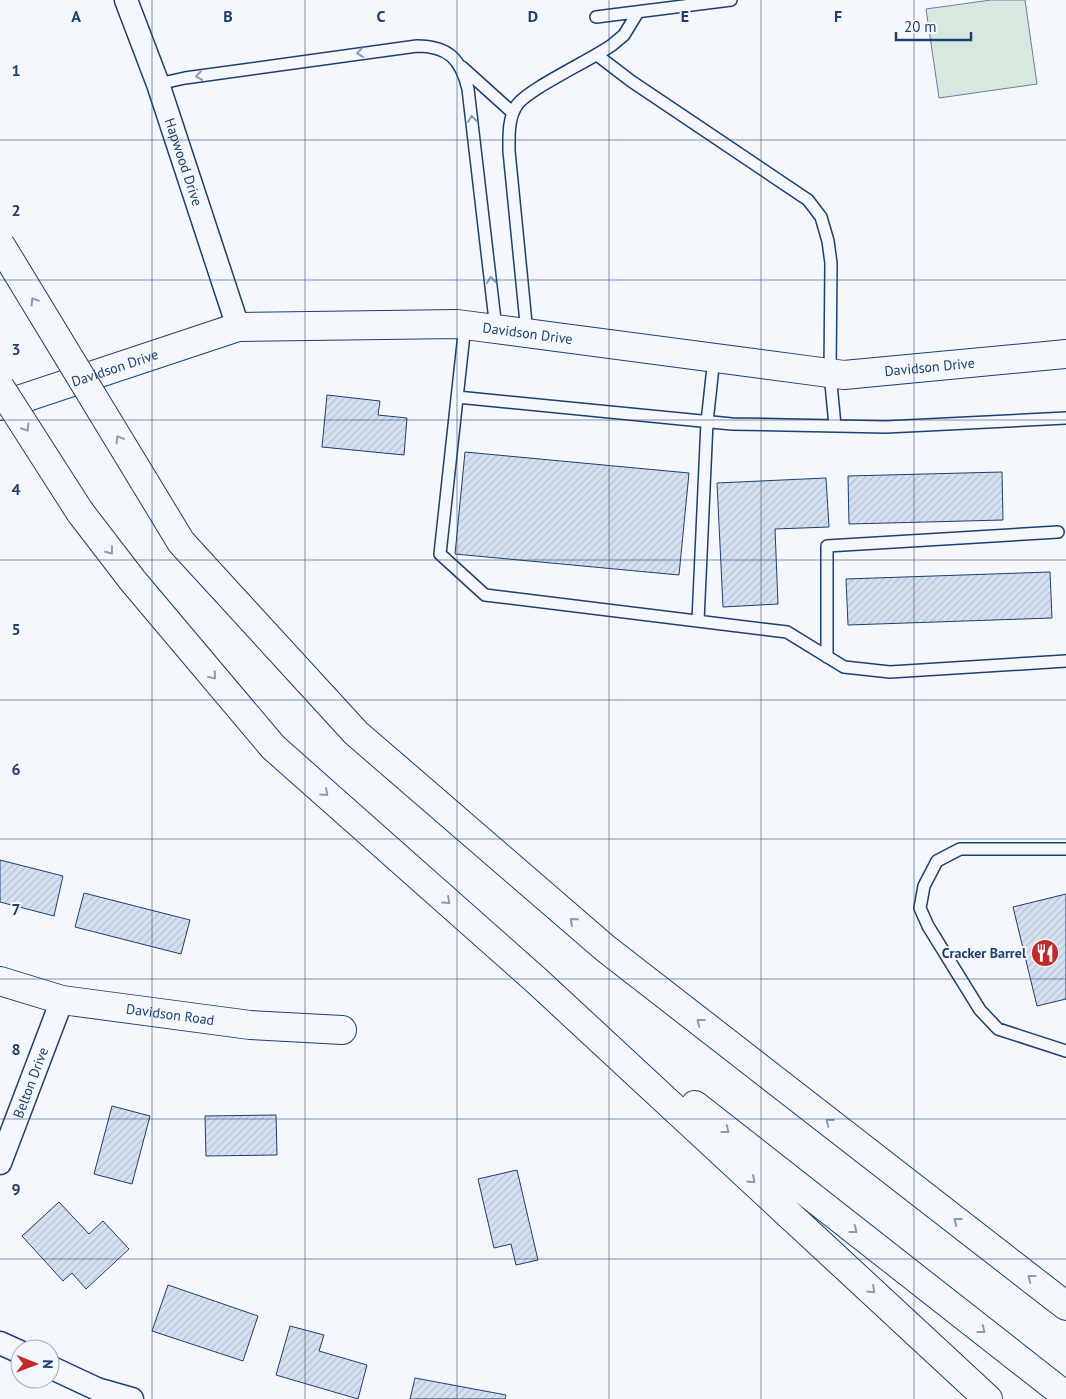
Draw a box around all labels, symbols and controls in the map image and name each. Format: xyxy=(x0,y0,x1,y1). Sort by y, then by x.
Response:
text: A xyxy=(71,6,81,26)
text: B xyxy=(223,6,233,26)
text: C xyxy=(377,6,386,26)
text: D xyxy=(528,6,538,26)
text: E xyxy=(681,6,689,26)
text: F xyxy=(834,6,842,26)
scale bar xyxy=(896,10,971,42)
text: 20 m xyxy=(904,17,937,36)
one-way arrow xyxy=(356,47,364,58)
text: 1 xyxy=(11,60,21,80)
one-way arrow xyxy=(195,70,203,81)
one-way arrow xyxy=(467,115,478,123)
street label: Hapwood Drive xyxy=(161,116,207,208)
text: 2 xyxy=(11,200,21,220)
one-way arrow xyxy=(486,276,497,284)
one-way arrow xyxy=(31,297,41,306)
street label: Davidson Drive xyxy=(482,318,574,348)
text: 3 xyxy=(11,339,21,359)
street label: Davidson Drive xyxy=(69,345,161,391)
street label: Davidson Drive xyxy=(884,354,975,380)
one-way arrow xyxy=(20,422,29,432)
one-way arrow xyxy=(115,436,125,445)
text: 4 xyxy=(11,479,21,499)
one-way arrow xyxy=(104,545,112,554)
text: 5 xyxy=(11,619,21,639)
one-way arrow xyxy=(208,670,216,679)
text: 6 xyxy=(11,759,21,779)
one-way arrow xyxy=(320,787,329,796)
one-way arrow xyxy=(441,895,450,904)
text: 7 xyxy=(11,899,21,919)
one-way arrow xyxy=(570,918,579,926)
restaurant icon: Cracker Barrel xyxy=(1030,938,1060,968)
place label: Cracker Barrel xyxy=(942,944,1027,962)
street label: Davidson Road xyxy=(125,1000,215,1029)
one-way arrow xyxy=(696,1019,706,1028)
text: 8 xyxy=(11,1039,21,1059)
street label: Belton Drive xyxy=(9,1045,52,1121)
one-way arrow xyxy=(825,1118,834,1127)
one-way arrow xyxy=(721,1124,730,1133)
one-way arrow xyxy=(747,1174,756,1183)
text: 9 xyxy=(11,1179,21,1199)
one-way arrow xyxy=(953,1218,963,1227)
one-way arrow xyxy=(848,1224,858,1233)
one-way arrow xyxy=(1028,1276,1037,1284)
one-way arrow xyxy=(866,1284,875,1293)
one-way arrow xyxy=(976,1325,985,1333)
north arrow xyxy=(10,1339,60,1389)
text: N xyxy=(39,1359,57,1369)

